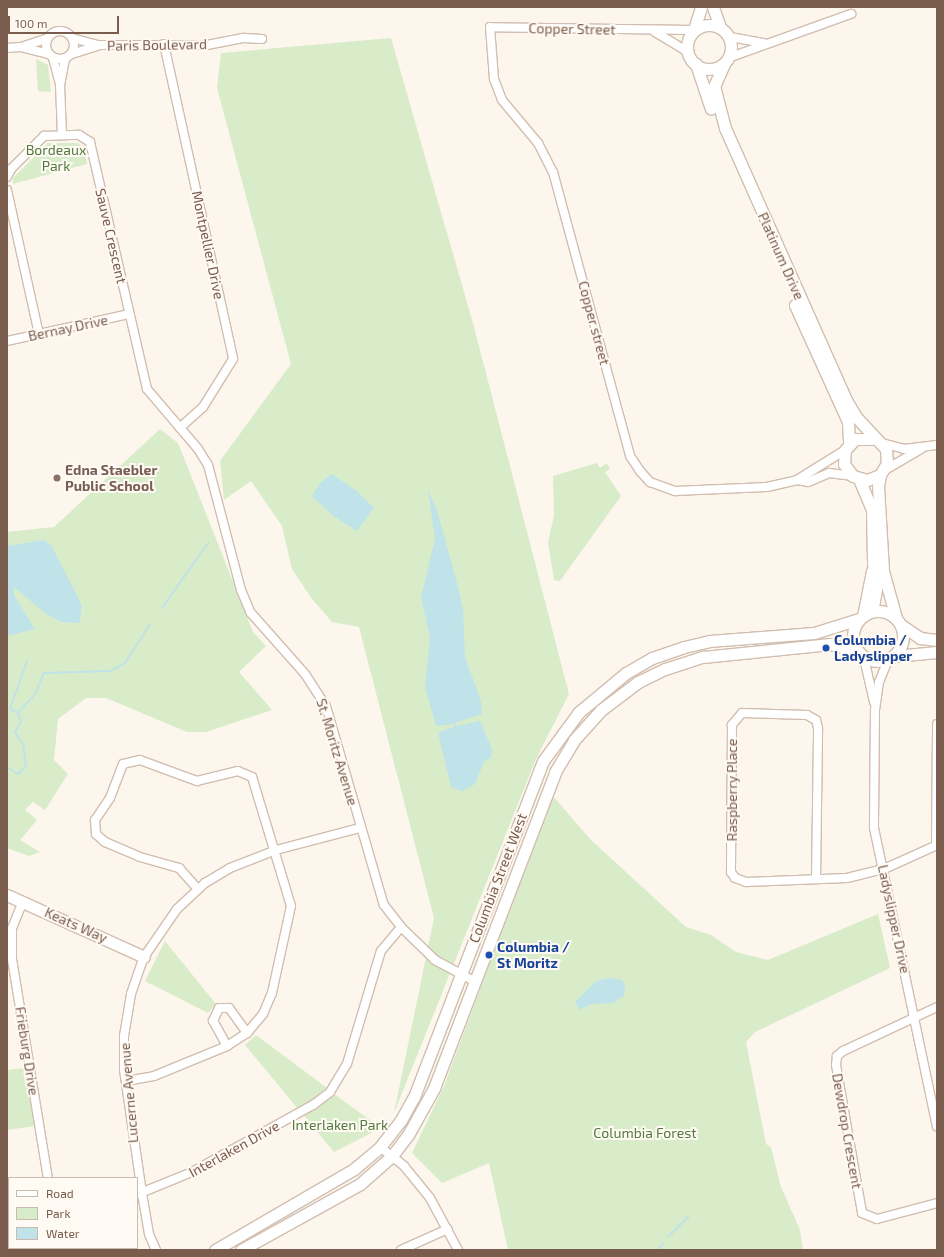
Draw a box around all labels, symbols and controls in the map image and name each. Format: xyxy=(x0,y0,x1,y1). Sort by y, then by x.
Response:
scale bar xyxy=(10,8,121,34)
text: 100 m xyxy=(15,16,47,30)
street label: Copper Street xyxy=(528,20,616,38)
street label: Paris Boulevard xyxy=(107,36,207,54)
park label: Bordeaux Park xyxy=(26,142,86,174)
street label: Sauve Crescent xyxy=(92,187,130,285)
street label: Montpellier Drive xyxy=(188,189,228,301)
street label: Platinum Drive xyxy=(754,210,808,302)
street label: Copper street xyxy=(575,279,613,367)
street label: Bernay Drive xyxy=(26,311,110,345)
place label: Edna Staebler Public School xyxy=(65,462,157,494)
marker: Edna Staebler Public School xyxy=(52,473,62,483)
place label: Columbia / Ladyslipper xyxy=(834,632,912,664)
marker: Columbia / Ladyslipper xyxy=(821,643,831,653)
street label: St. Moritz Avenue xyxy=(313,696,361,808)
street label: Raspberry Place xyxy=(724,738,740,842)
street label: Columbia Street West xyxy=(466,811,530,945)
street label: Ladyslipper Drive xyxy=(874,863,914,975)
street label: Keats Way xyxy=(42,904,110,946)
place label: Columbia / St Moritz xyxy=(497,939,570,972)
marker: Columbia / St Moritz xyxy=(484,950,494,960)
street label: Frieburg Drive xyxy=(12,1005,42,1097)
street label: Lucerne Avenue xyxy=(116,1042,142,1144)
street label: Dewdrop Crescent xyxy=(829,1072,865,1190)
street label: Interlaken Drive xyxy=(186,1117,282,1181)
park label: Interlaken Park xyxy=(292,1117,388,1133)
park label: Columbia Forest xyxy=(593,1125,697,1141)
legend xyxy=(8,1177,138,1249)
text: Road xyxy=(46,1186,74,1200)
text: Park xyxy=(46,1206,71,1220)
text: Water xyxy=(46,1226,80,1240)

